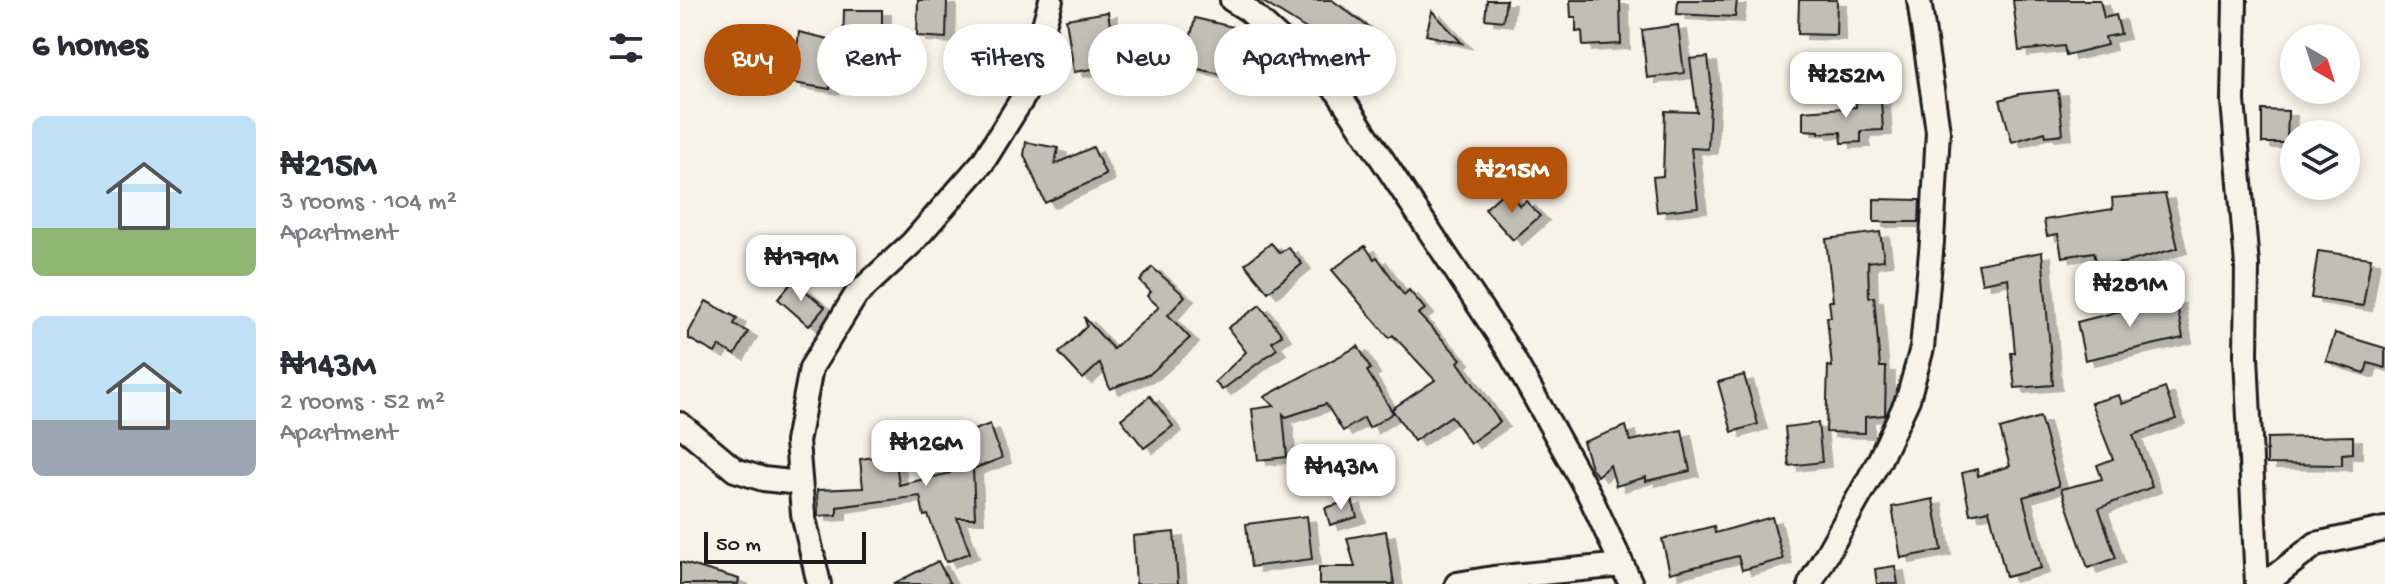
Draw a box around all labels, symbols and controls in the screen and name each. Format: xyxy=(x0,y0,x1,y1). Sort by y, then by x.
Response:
chip: Buy xyxy=(704,24,801,96)
chip: Rent xyxy=(817,24,927,96)
chip: Filters xyxy=(943,24,1072,96)
chip: New xyxy=(1088,24,1198,96)
chip: Apartment xyxy=(1214,24,1396,96)
north arrow xyxy=(2280,24,2360,104)
map controls xyxy=(2280,24,2360,200)
icon: filters xyxy=(604,26,648,70)
text: 6 homes xyxy=(32,28,147,68)
pin: ₦252M xyxy=(1790,52,1902,120)
text: ₦252M xyxy=(1808,62,1884,93)
button: layers xyxy=(2280,120,2360,200)
pin: ₦215M xyxy=(1456,147,1568,215)
icon: home xyxy=(96,148,192,244)
text: ₦215M xyxy=(280,148,376,188)
text: ₦215M xyxy=(1475,157,1549,188)
text: 3 rooms · 104 m² xyxy=(280,188,457,219)
text: Apartment xyxy=(280,219,397,250)
pin: ₦179M xyxy=(745,235,857,303)
text: ₦179M xyxy=(764,245,838,276)
pin: ₦281M xyxy=(2074,261,2186,329)
text: ₦281M xyxy=(2093,271,2167,302)
icon: home xyxy=(96,348,192,444)
text: ₦143M xyxy=(280,348,376,388)
text: 2 rooms · 52 m² xyxy=(280,388,445,419)
text: Apartment xyxy=(280,419,397,450)
pin: ₦126M xyxy=(870,420,982,488)
text: ₦126M xyxy=(889,430,963,461)
pin: ₦143M xyxy=(1285,444,1397,512)
text: ₦143M xyxy=(1304,454,1378,485)
scale bar xyxy=(704,528,866,564)
text: 50 m xyxy=(716,533,761,559)

